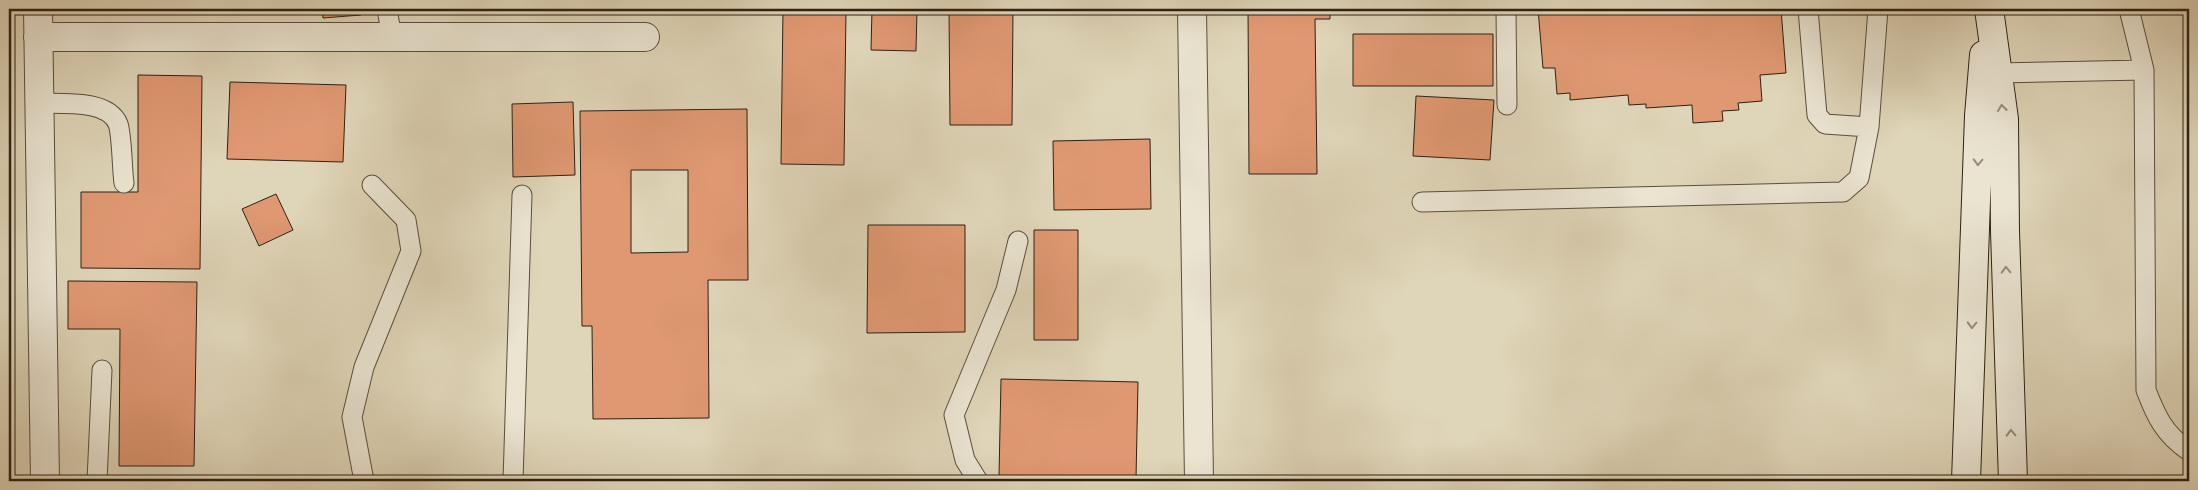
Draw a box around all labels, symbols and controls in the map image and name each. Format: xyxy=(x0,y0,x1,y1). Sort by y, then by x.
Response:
one-way arrow xyxy=(1997,103,2008,111)
one-way arrow xyxy=(1973,158,1983,166)
one-way arrow xyxy=(2001,266,2012,274)
one-way arrow xyxy=(1967,321,1977,329)
one-way arrow xyxy=(2006,428,2017,436)

